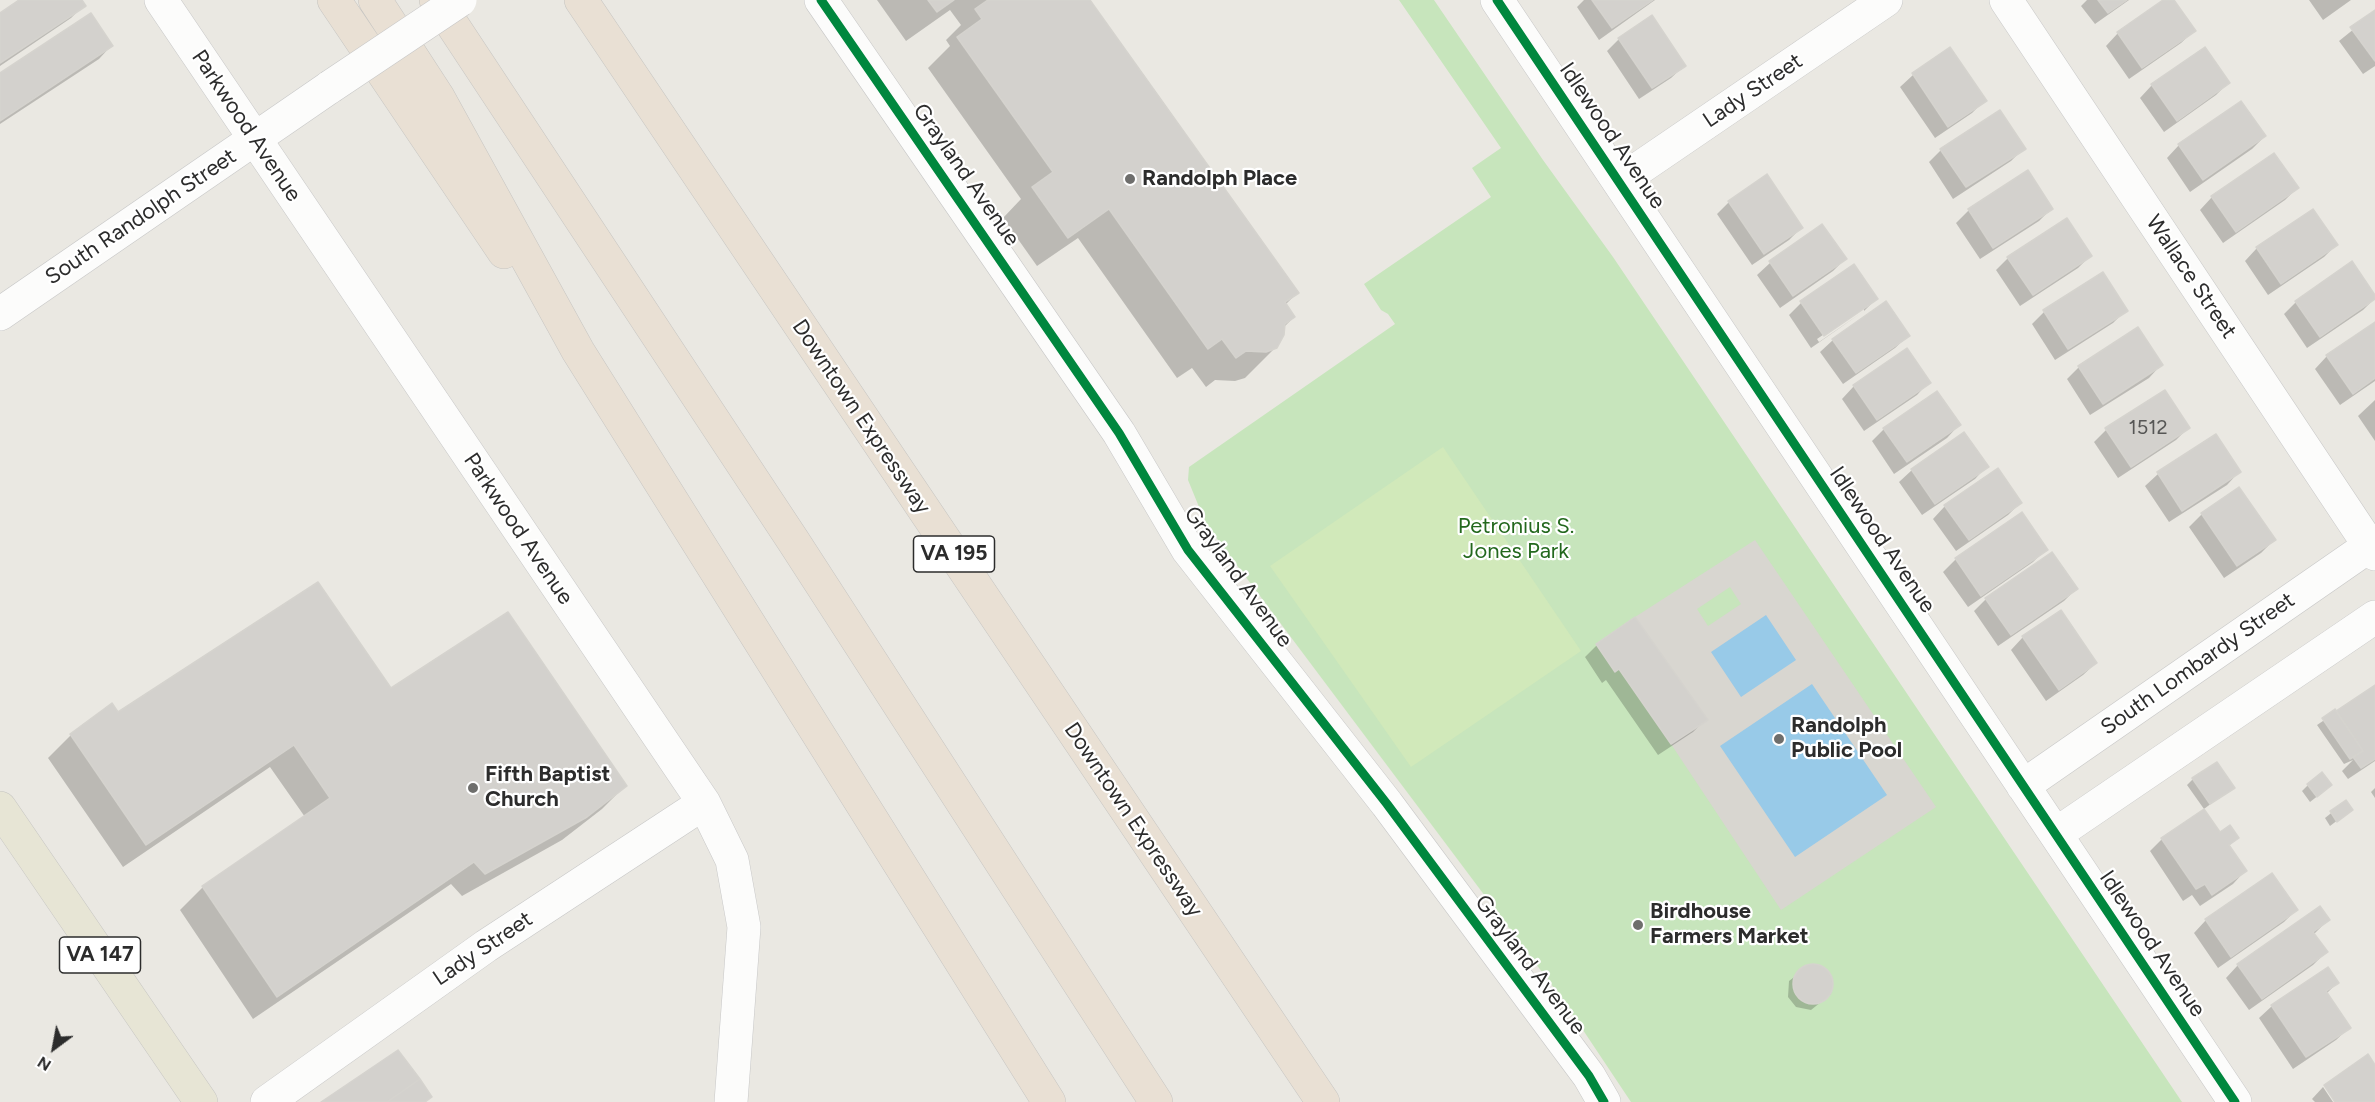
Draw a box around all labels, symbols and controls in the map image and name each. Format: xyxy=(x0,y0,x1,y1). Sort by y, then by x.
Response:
street label: Parkwood Avenue xyxy=(186,45,306,207)
street label: Lady Street xyxy=(1698,48,1808,134)
street label: Idlewood Avenue xyxy=(1553,58,1671,214)
street label: Grayland Avenue xyxy=(907,99,1025,251)
street label: South Randolph Street xyxy=(41,143,241,291)
place label: Randolph Place xyxy=(1142,166,1297,192)
marker: Randolph Place xyxy=(1123,172,1137,186)
street label: Wallace Street xyxy=(2140,210,2242,344)
street label: Downtown Expressway xyxy=(786,315,936,519)
house number: 1512 xyxy=(2128,416,2168,440)
street label: Parkwood Avenue xyxy=(458,448,578,610)
street label: Idlewood Avenue xyxy=(1823,462,1941,618)
street label: Grayland Avenue xyxy=(1178,501,1298,653)
park label: Petronius S. Jones Park xyxy=(1458,514,1574,566)
road number: VA 195 xyxy=(914,536,994,572)
street label: South Lombardy Street xyxy=(2096,587,2300,741)
place label: Randolph Public Pool xyxy=(1791,713,1902,764)
street label: Downtown Expressway xyxy=(1058,718,1208,922)
marker: Randolph Public Pool xyxy=(1772,732,1786,746)
place label: Fifth Baptist Church xyxy=(485,762,610,813)
marker: Fifth Baptist Church xyxy=(466,781,480,795)
street label: Idlewood Avenue xyxy=(2093,866,2211,1022)
street label: Grayland Avenue xyxy=(1469,890,1591,1040)
place label: Birdhouse Farmers Market xyxy=(1650,899,1808,950)
street label: Lady Street xyxy=(428,906,538,992)
marker: Birdhouse Farmers Market xyxy=(1631,918,1645,932)
road number: VA 147 xyxy=(60,937,140,973)
north arrow xyxy=(24,1018,84,1078)
text: N xyxy=(34,1052,54,1075)

